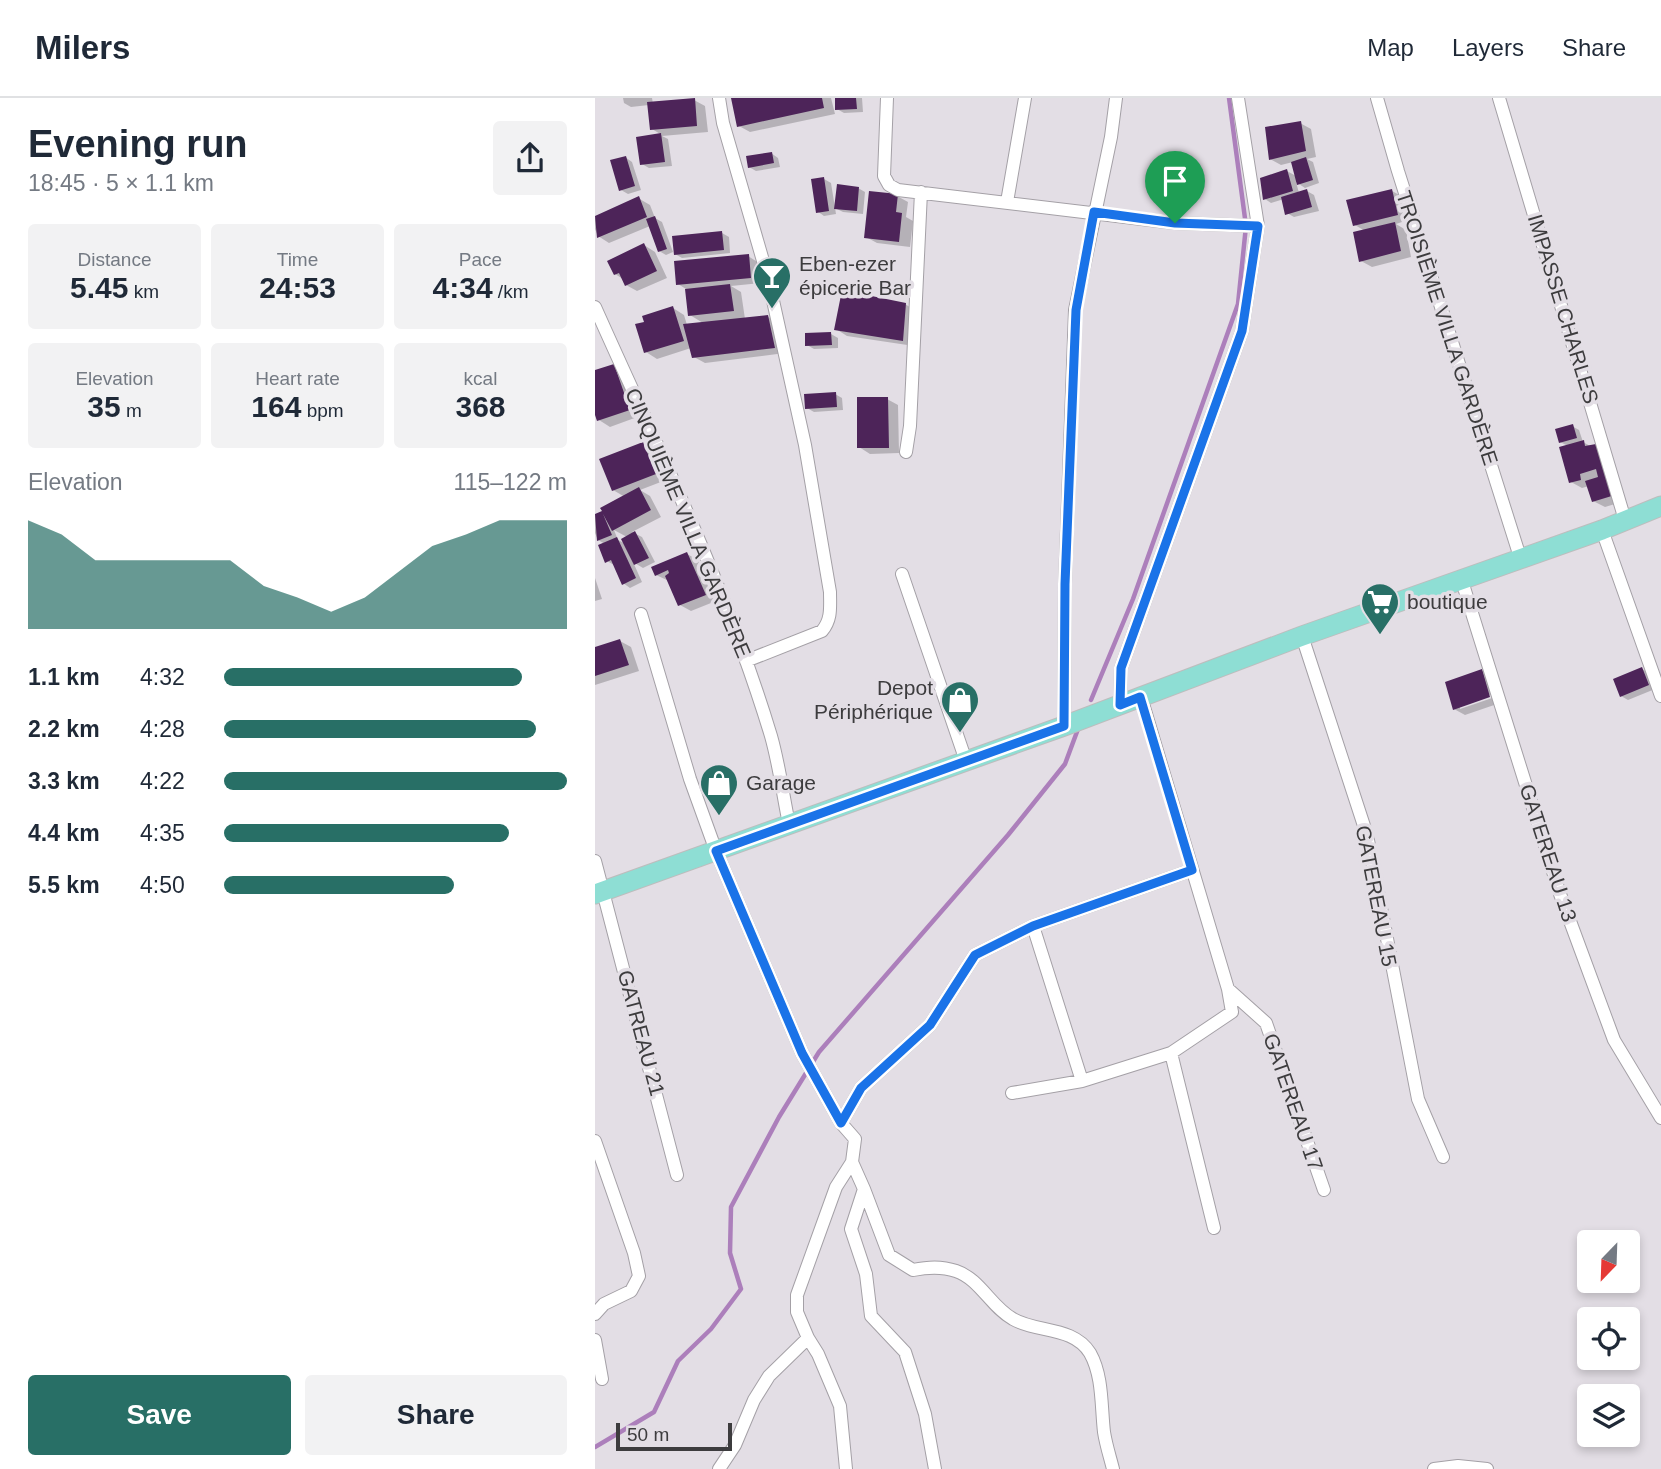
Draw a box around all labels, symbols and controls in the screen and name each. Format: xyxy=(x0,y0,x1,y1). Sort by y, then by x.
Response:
text: Milers xyxy=(35,29,130,66)
text: Map xyxy=(1367,34,1414,61)
text: Layers xyxy=(1452,34,1524,61)
text: Share xyxy=(1562,34,1626,61)
button: share xyxy=(493,121,567,195)
text: Evening run xyxy=(28,123,248,165)
pin xyxy=(1145,151,1205,223)
icon: arrive xyxy=(1156,162,1194,200)
text: 18:45 · 5 × 1.1 km xyxy=(28,170,214,196)
street label: TROISIÈME VILLA GARDÈRE xyxy=(1392,188,1503,468)
street label: IMPASSE CHARLES xyxy=(1524,211,1603,406)
text: Distance xyxy=(78,249,151,270)
text: Time xyxy=(277,249,318,270)
text: Pace xyxy=(459,249,502,270)
place label: Eben-ezer épicerie Bar xyxy=(799,252,911,299)
bar icon: Eben-ezer épicerie Bar xyxy=(751,255,793,310)
text: 5.45 xyxy=(70,271,128,304)
text: 24:53 xyxy=(259,271,336,304)
text: 4:34 xyxy=(433,271,493,304)
text: km xyxy=(128,281,159,302)
text: /km xyxy=(493,281,528,302)
text: Elevation xyxy=(75,368,154,389)
text: Heart rate xyxy=(255,368,340,389)
text: kcal xyxy=(464,368,497,389)
street label: CINQUIÈME VILLA GARDÈRE xyxy=(621,385,756,661)
text: 35 xyxy=(87,390,121,423)
text: 164 xyxy=(251,390,301,423)
text: 368 xyxy=(455,390,506,423)
text: m xyxy=(121,400,142,421)
text: bpm xyxy=(301,400,344,421)
text: Elevation xyxy=(28,469,123,495)
text: 115–122 m xyxy=(454,469,567,495)
supermarket icon: boutique xyxy=(1359,581,1401,636)
place label: boutique xyxy=(1407,590,1488,613)
text: 1.1 km xyxy=(28,664,100,690)
text: 4:32 xyxy=(140,664,185,690)
place label: Depot Périphérique xyxy=(814,676,933,723)
shop icon: Depot Périphérique xyxy=(939,679,981,734)
text: 2.2 km xyxy=(28,716,100,742)
text: 4:28 xyxy=(140,716,185,742)
shop icon: Garage xyxy=(698,762,740,817)
text: 3.3 km xyxy=(28,768,100,794)
text: 4:22 xyxy=(140,768,185,794)
place label: Garage xyxy=(746,771,816,794)
street label: GATEREAU 13 xyxy=(1515,781,1582,924)
text: 4.4 km xyxy=(28,820,100,846)
text: 4:35 xyxy=(140,820,185,846)
street label: GATEREAU 15 xyxy=(1352,823,1401,968)
text: 5.5 km xyxy=(28,872,100,898)
text: 4:50 xyxy=(140,872,185,898)
street label: GATREAU 21 xyxy=(614,968,669,1098)
street label: GATEREAU 17 xyxy=(1259,1030,1328,1173)
north arrow xyxy=(1577,1230,1640,1293)
map controls xyxy=(1577,1230,1640,1447)
button: locate xyxy=(1577,1307,1640,1370)
button: Save xyxy=(28,1375,291,1455)
button: Share xyxy=(305,1375,567,1455)
button: layers xyxy=(1577,1384,1640,1447)
scale bar xyxy=(616,1420,731,1452)
text: 50 m xyxy=(627,1424,669,1445)

